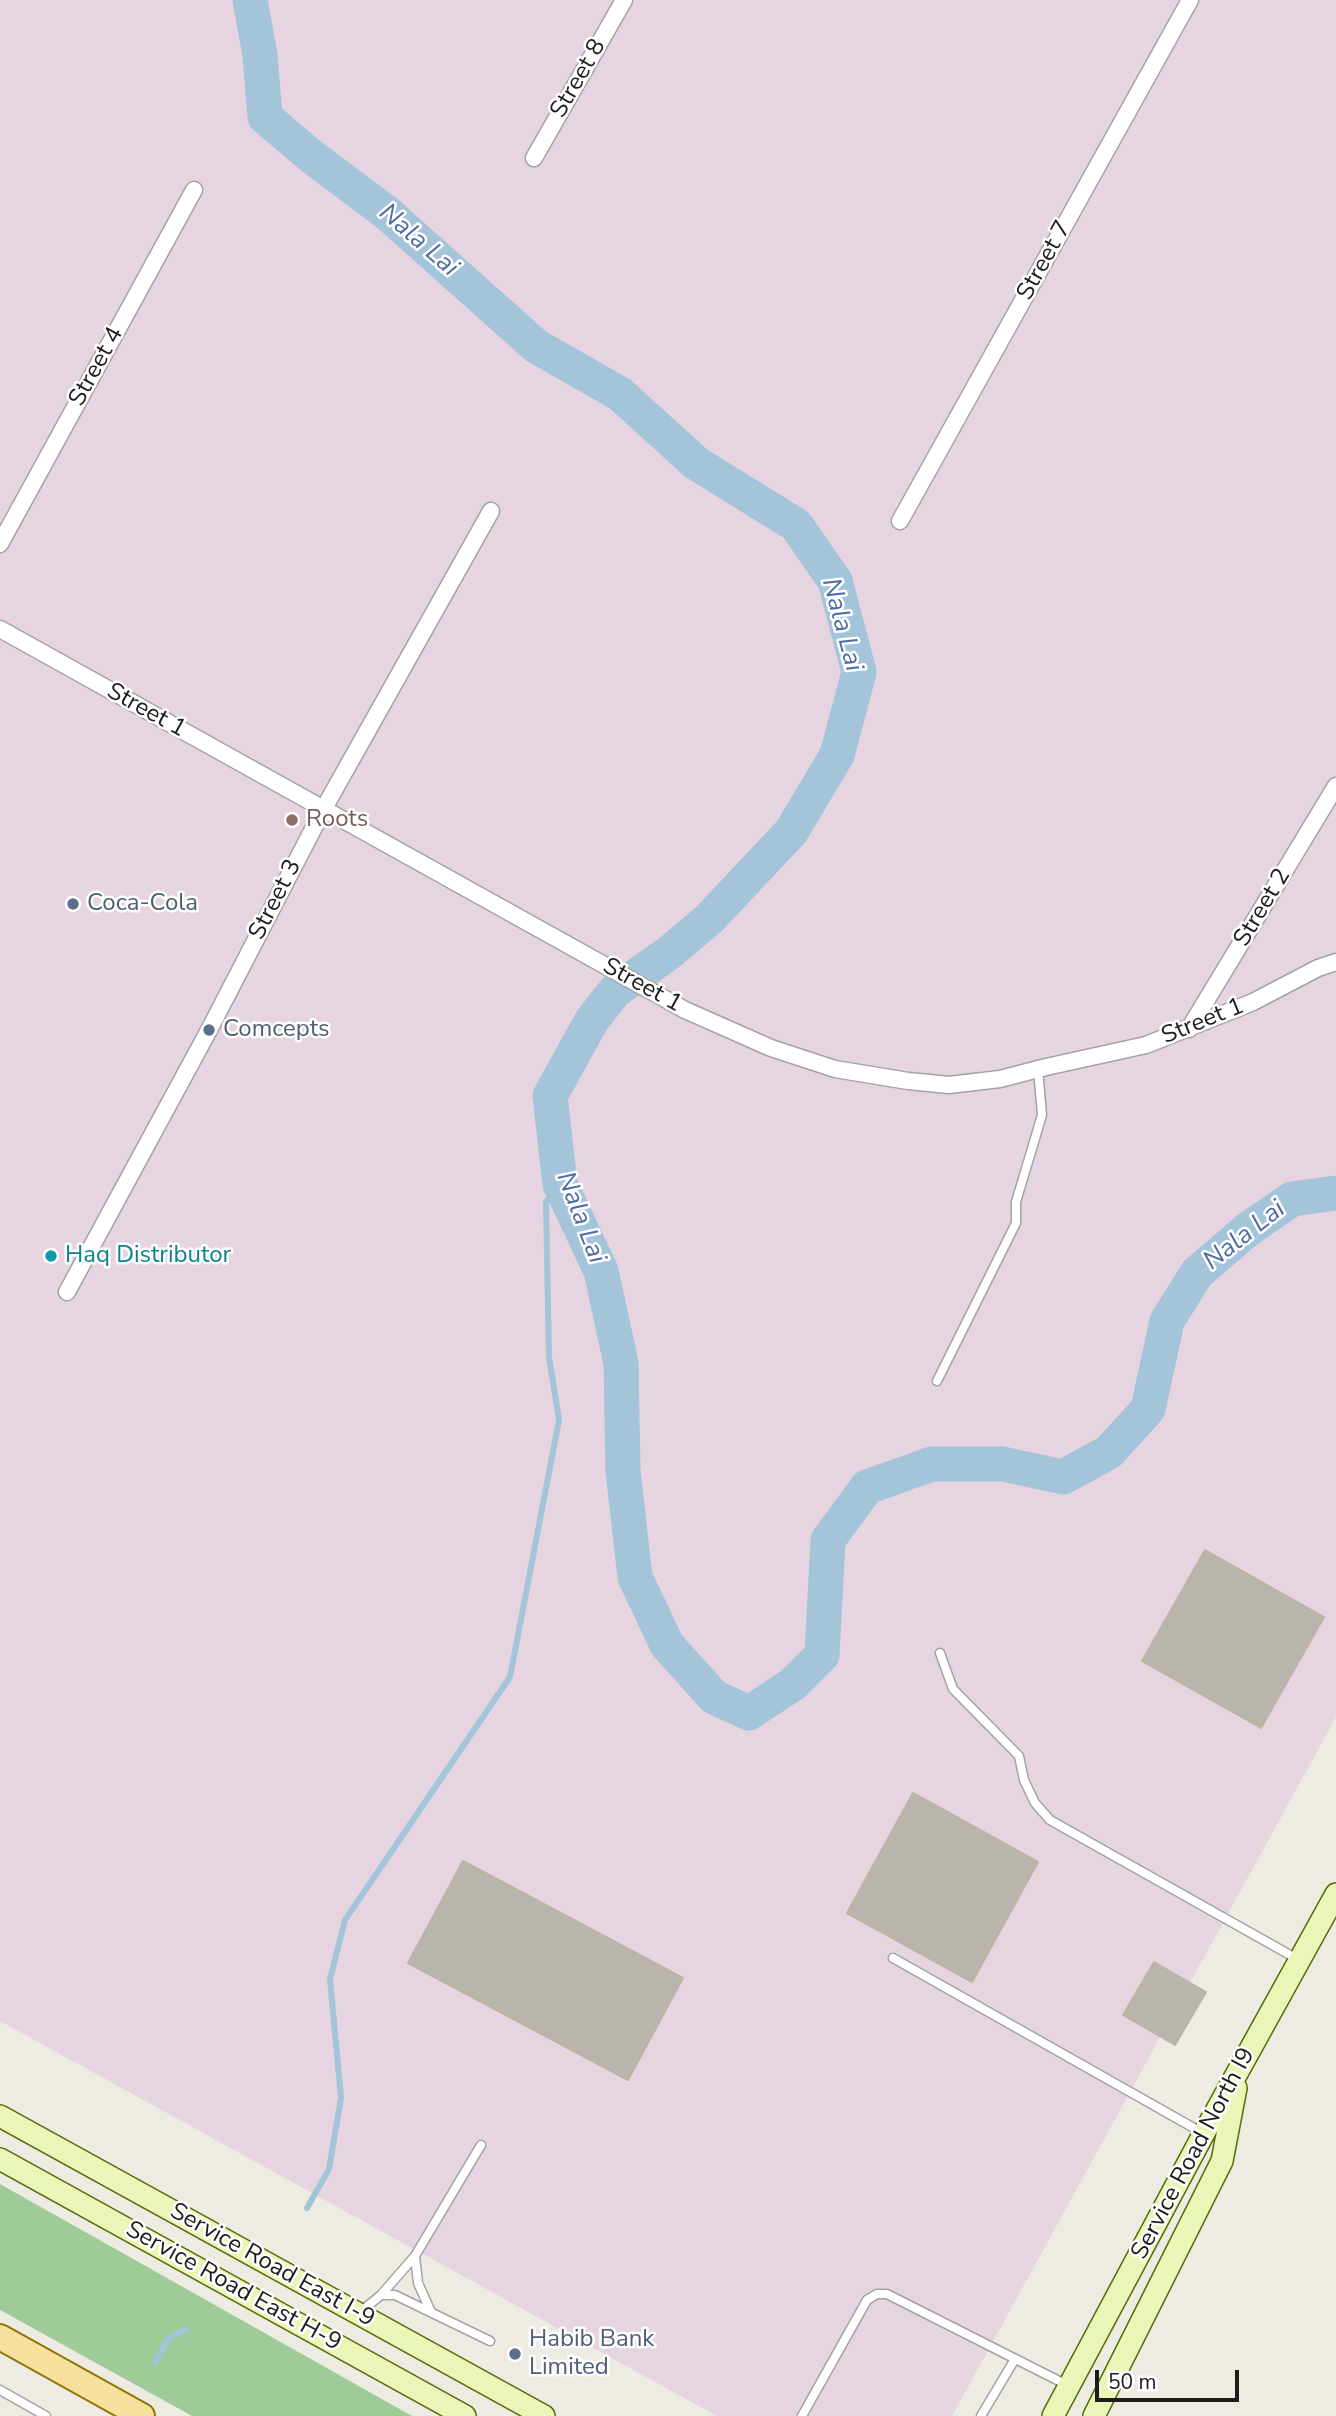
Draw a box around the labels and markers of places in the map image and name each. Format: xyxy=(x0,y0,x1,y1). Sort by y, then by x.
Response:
place label: Roots xyxy=(306,806,368,834)
marker: Roots xyxy=(284,812,300,828)
place label: Coca-Cola xyxy=(87,890,198,918)
marker: Coca-Cola xyxy=(65,896,81,912)
place label: Comcepts xyxy=(223,1016,330,1044)
marker: Comcepts xyxy=(201,1022,217,1038)
place label: Haq Distributor xyxy=(65,1242,231,1270)
marker: Haq Distributor xyxy=(43,1248,59,1264)
place label: Habib Bank Limited xyxy=(529,2326,654,2382)
marker: Habib Bank Limited xyxy=(507,2346,523,2362)

